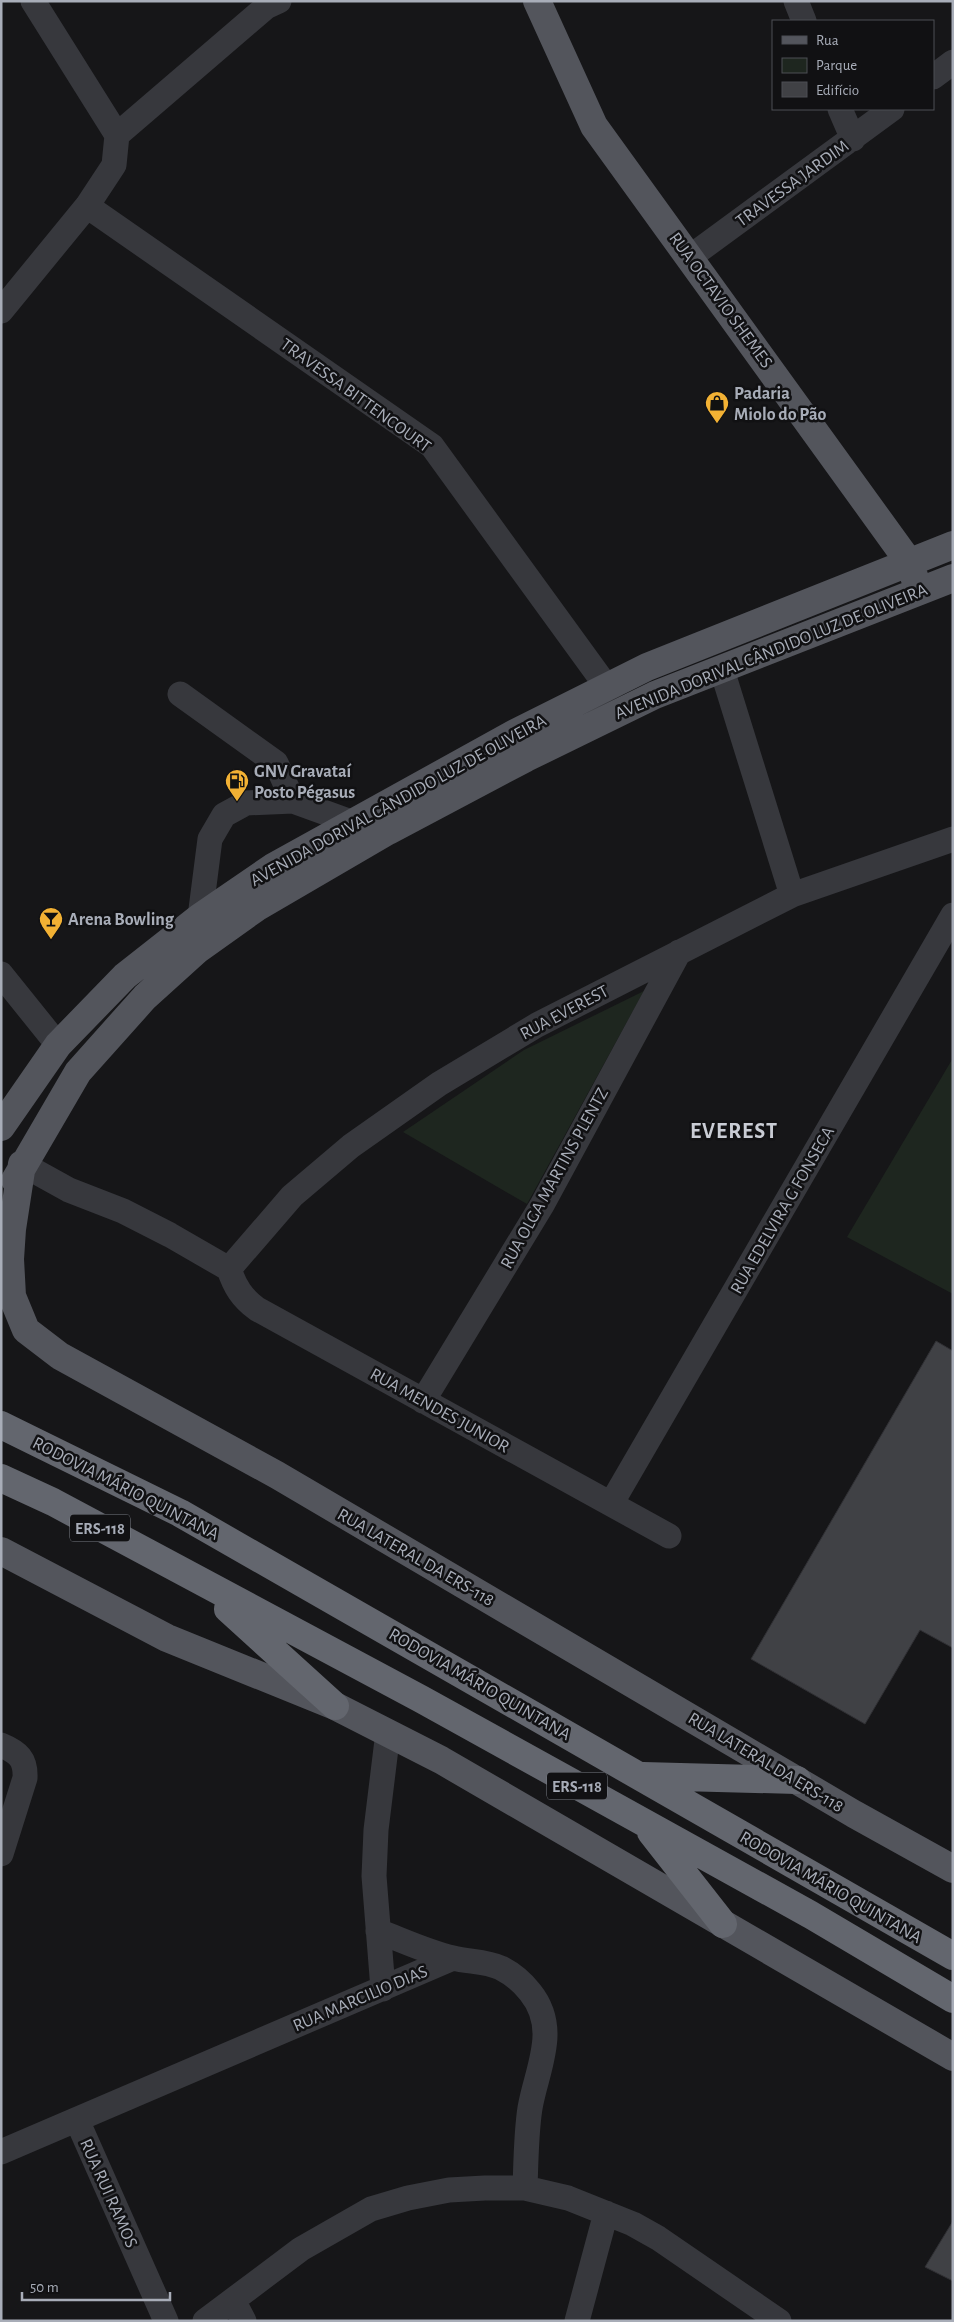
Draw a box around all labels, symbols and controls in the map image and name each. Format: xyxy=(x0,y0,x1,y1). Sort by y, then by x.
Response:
legend xyxy=(772,20,934,110)
text: Rua xyxy=(816,33,839,48)
text: Parque xyxy=(816,58,857,73)
text: Edifício xyxy=(816,83,859,98)
street label: TRAVESSA JARDIM xyxy=(733,137,852,231)
street label: RUA OCTAVIO SHEMES xyxy=(665,230,775,372)
street label: TRAVESSA BITTENCOURT xyxy=(277,335,434,456)
place label: Padaria Miolo do Pão xyxy=(734,385,827,424)
shop icon: Padaria Miolo do Pão xyxy=(704,390,730,424)
street label: AVENIDA DORIVAL CÂNDIDO LUZ DE OLIVEIRA xyxy=(611,578,931,723)
street label: AVENIDA DORIVAL CÂNDIDO LUZ DE OLIVEIRA xyxy=(246,709,550,890)
place label: GNV Gravataí Posto Pégasus xyxy=(254,763,355,802)
fuel station icon: GNV Gravataí Posto Pégasus xyxy=(224,768,250,802)
bar icon: Arena Bowling xyxy=(38,906,64,940)
place label: Arena Bowling xyxy=(68,911,175,929)
street label: RUA EVEREST xyxy=(517,982,612,1044)
street label: RUA OLGA MARTINS PLENTZ xyxy=(498,1085,612,1272)
district label: EVEREST xyxy=(690,1120,778,1142)
street label: RUA EDELVIRA G FONSECA xyxy=(728,1123,838,1297)
street label: RUA MENDES JUNIOR xyxy=(367,1365,512,1457)
street label: RODOVIA MÁRIO QUINTANA xyxy=(29,1431,223,1544)
street label: RUA LATERAL DA ERS-118 xyxy=(334,1506,497,1610)
road number: ERS-118 xyxy=(70,1515,130,1542)
street label: RODOVIA MÁRIO QUINTANA xyxy=(386,1623,575,1745)
street label: RUA LATERAL DA ERS-118 xyxy=(685,1709,846,1816)
road number: ERS-118 xyxy=(547,1772,607,1800)
street label: RODOVIA MÁRIO QUINTANA xyxy=(737,1826,926,1948)
street label: RUA MARCILIO DIAS xyxy=(290,1962,430,2035)
street label: RUA RUI RAMOS xyxy=(76,2136,140,2251)
scale bar xyxy=(22,2270,170,2302)
text: 50 m xyxy=(30,2280,59,2295)

